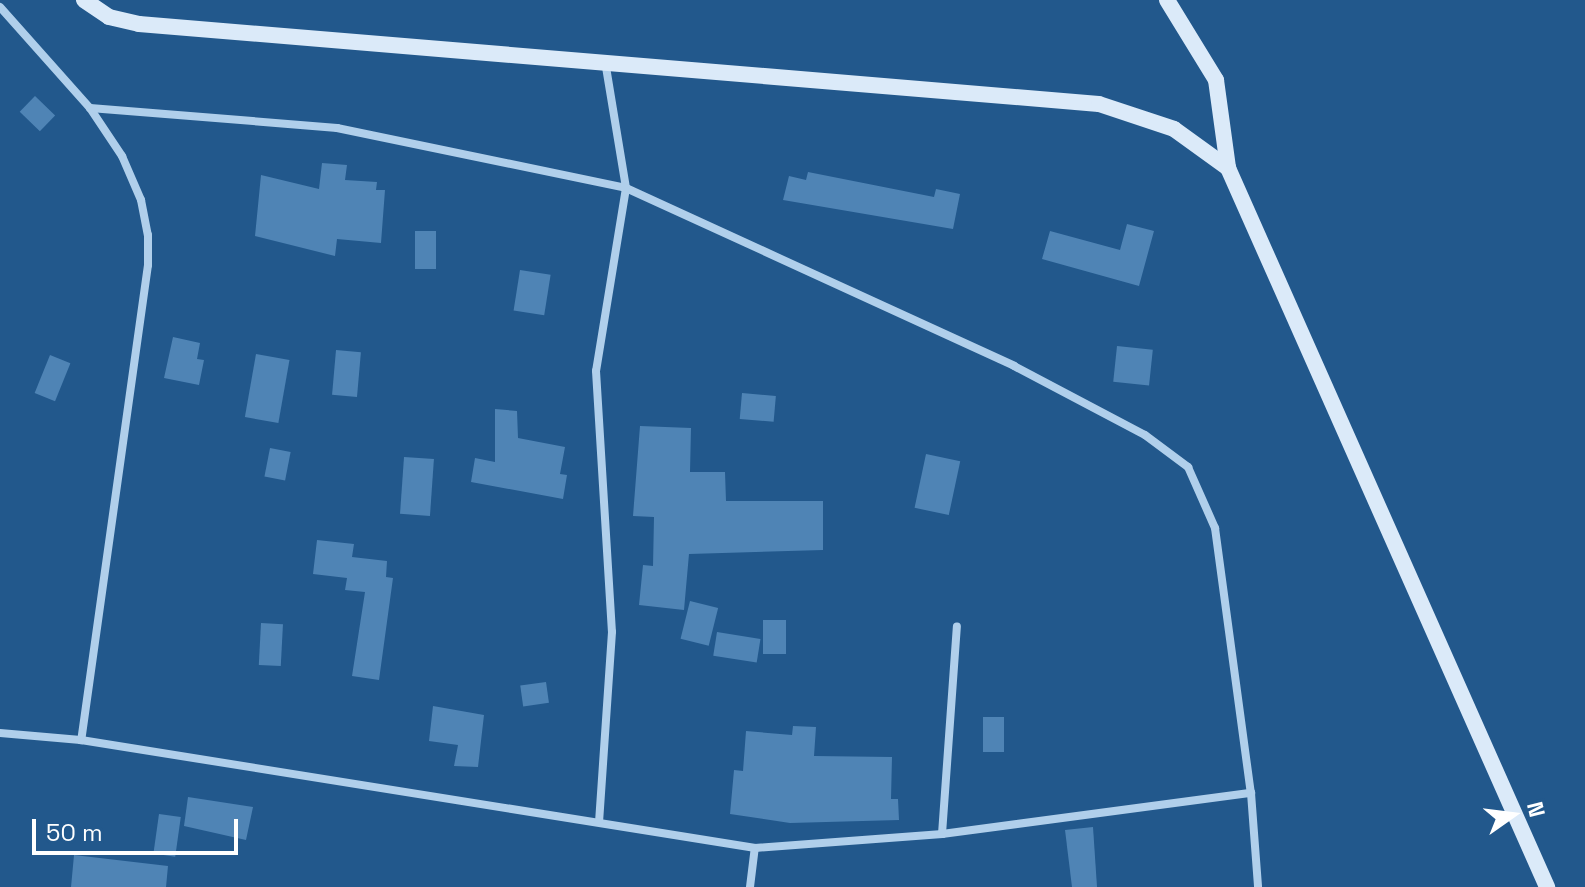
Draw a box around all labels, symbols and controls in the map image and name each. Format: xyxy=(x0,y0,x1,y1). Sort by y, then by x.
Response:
north arrow xyxy=(1473,775,1553,855)
text: N xyxy=(1521,799,1552,820)
scale bar xyxy=(36,803,242,853)
text: 50 m xyxy=(46,817,103,848)

